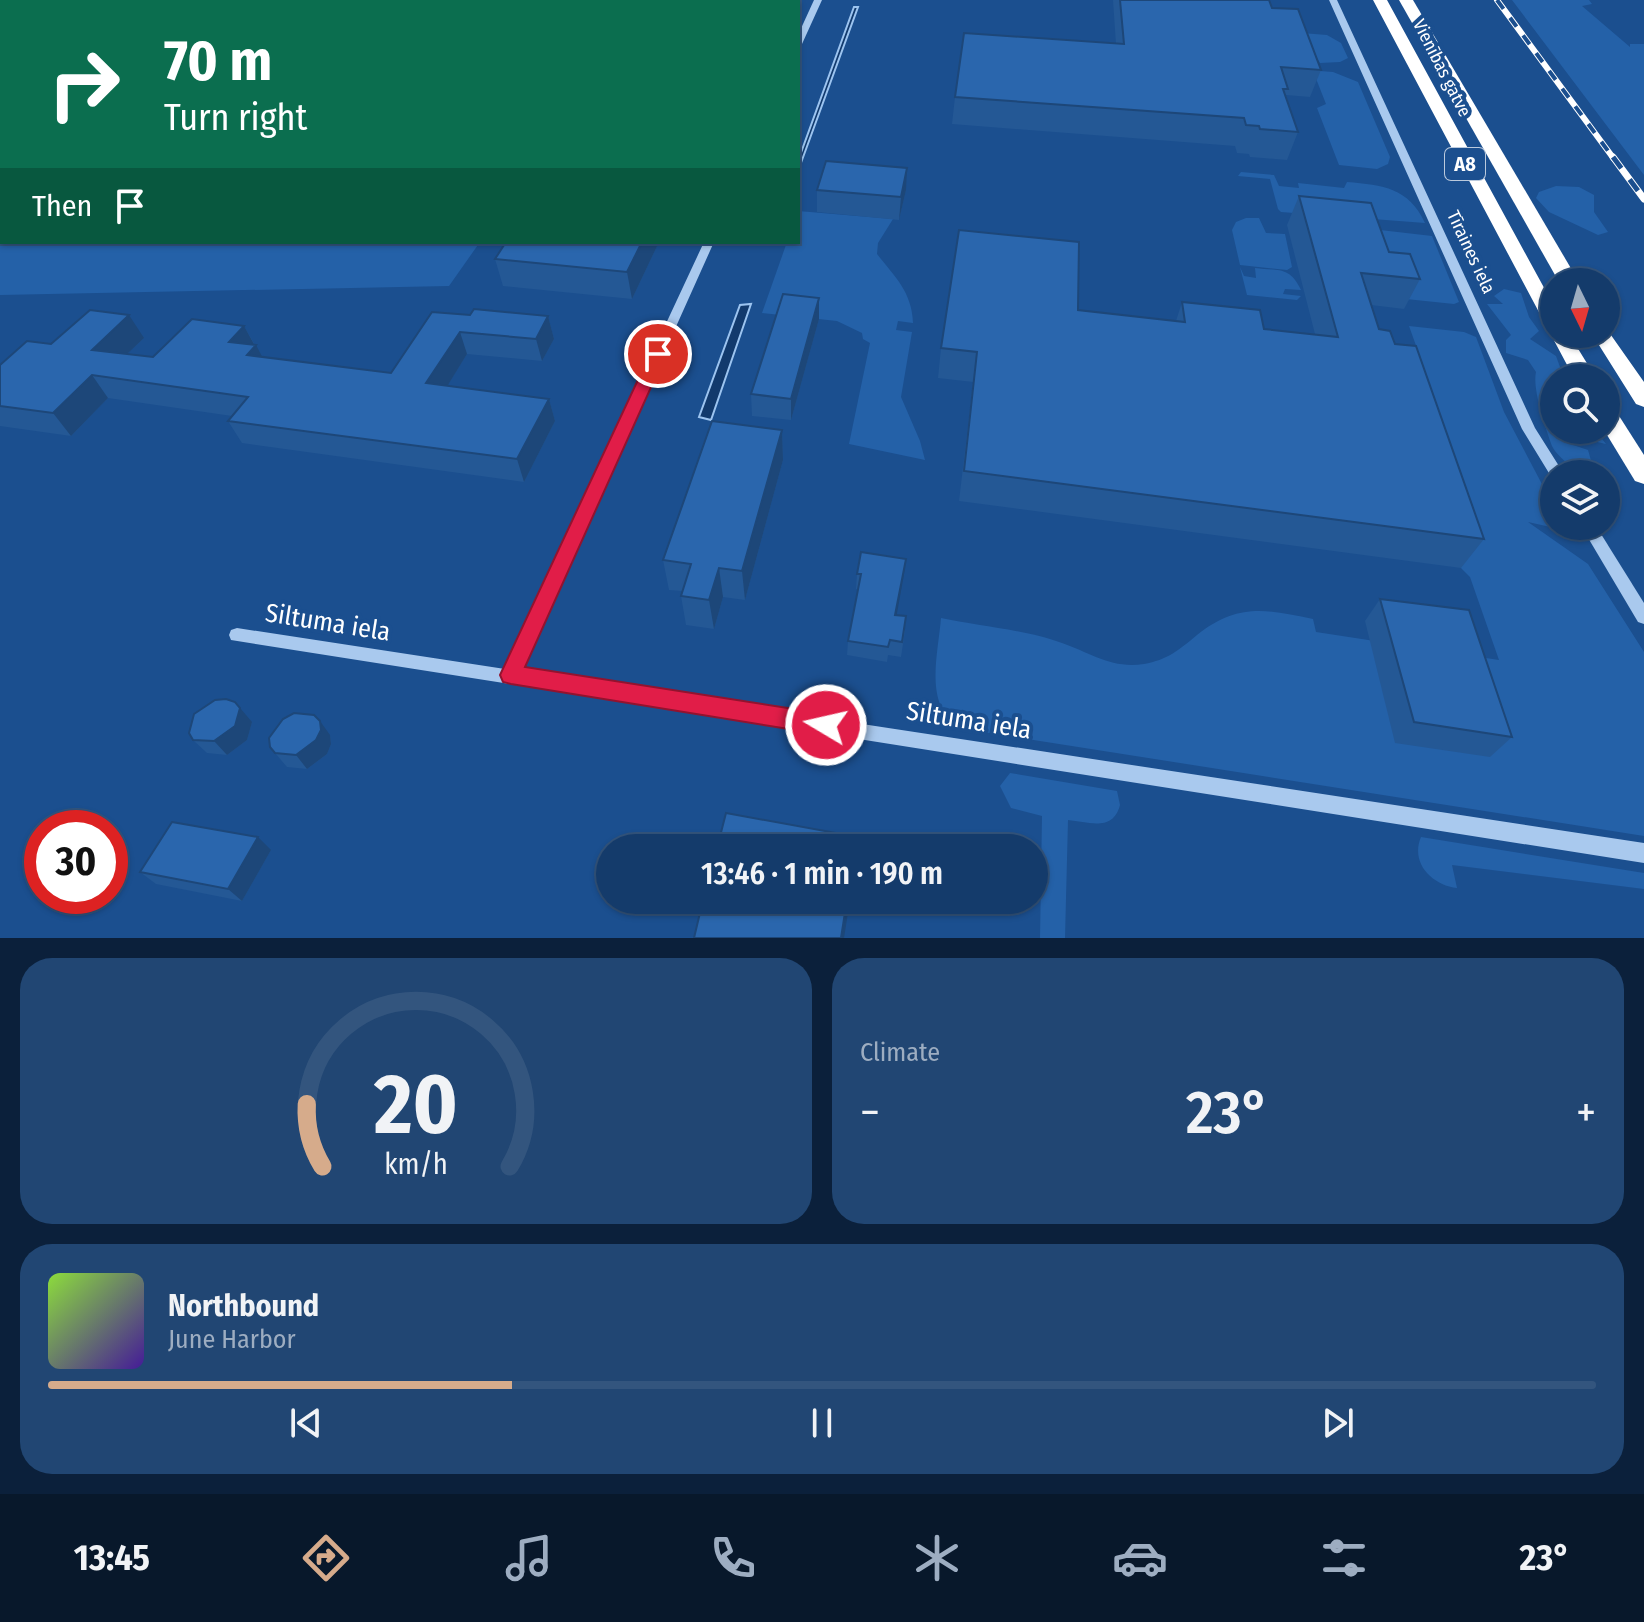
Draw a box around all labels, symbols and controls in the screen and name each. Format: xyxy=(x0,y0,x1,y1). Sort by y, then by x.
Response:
street label: Vienības gatve xyxy=(1408,16,1476,121)
text: 70 m xyxy=(164,28,272,95)
icon: right xyxy=(32,32,136,136)
text: Turn right xyxy=(164,96,307,140)
road number: A8 xyxy=(1445,148,1485,180)
icon: arrive xyxy=(108,184,152,228)
text: Then xyxy=(32,188,92,224)
street label: Tīraines iela xyxy=(1442,207,1500,297)
north arrow xyxy=(1540,268,1620,348)
map controls xyxy=(1540,268,1620,540)
pin xyxy=(624,320,692,388)
icon: arrive xyxy=(636,332,680,376)
button: search xyxy=(1540,364,1620,444)
button: layers xyxy=(1540,460,1620,540)
street label: Siltuma iela xyxy=(263,597,393,648)
position arrow xyxy=(784,683,868,767)
street label: Siltuma iela xyxy=(904,695,1034,746)
speed limit sign: 30 xyxy=(24,810,128,914)
text: 13:46 · 1 min · 190 m xyxy=(701,856,943,892)
text: Climate xyxy=(860,1037,940,1068)
text: 20 xyxy=(373,1055,458,1155)
text: 23° xyxy=(1186,1077,1270,1149)
text: − xyxy=(860,1086,880,1139)
text: + xyxy=(1576,1086,1596,1139)
text: km/h xyxy=(384,1147,448,1182)
text: Northbound xyxy=(168,1288,319,1324)
text: June Harbor xyxy=(168,1324,296,1355)
icon: previous xyxy=(284,1401,328,1445)
icon: pause xyxy=(800,1401,844,1445)
icon: next xyxy=(1316,1401,1360,1445)
icon: directions xyxy=(298,1530,354,1586)
icon: music xyxy=(501,1530,557,1586)
icon: phone xyxy=(705,1530,761,1586)
icon: climate xyxy=(909,1530,965,1586)
icon: car xyxy=(1112,1530,1168,1586)
icon: filters xyxy=(1316,1530,1372,1586)
text: 13:45 xyxy=(74,1536,150,1580)
text: 23° xyxy=(1520,1536,1570,1580)

